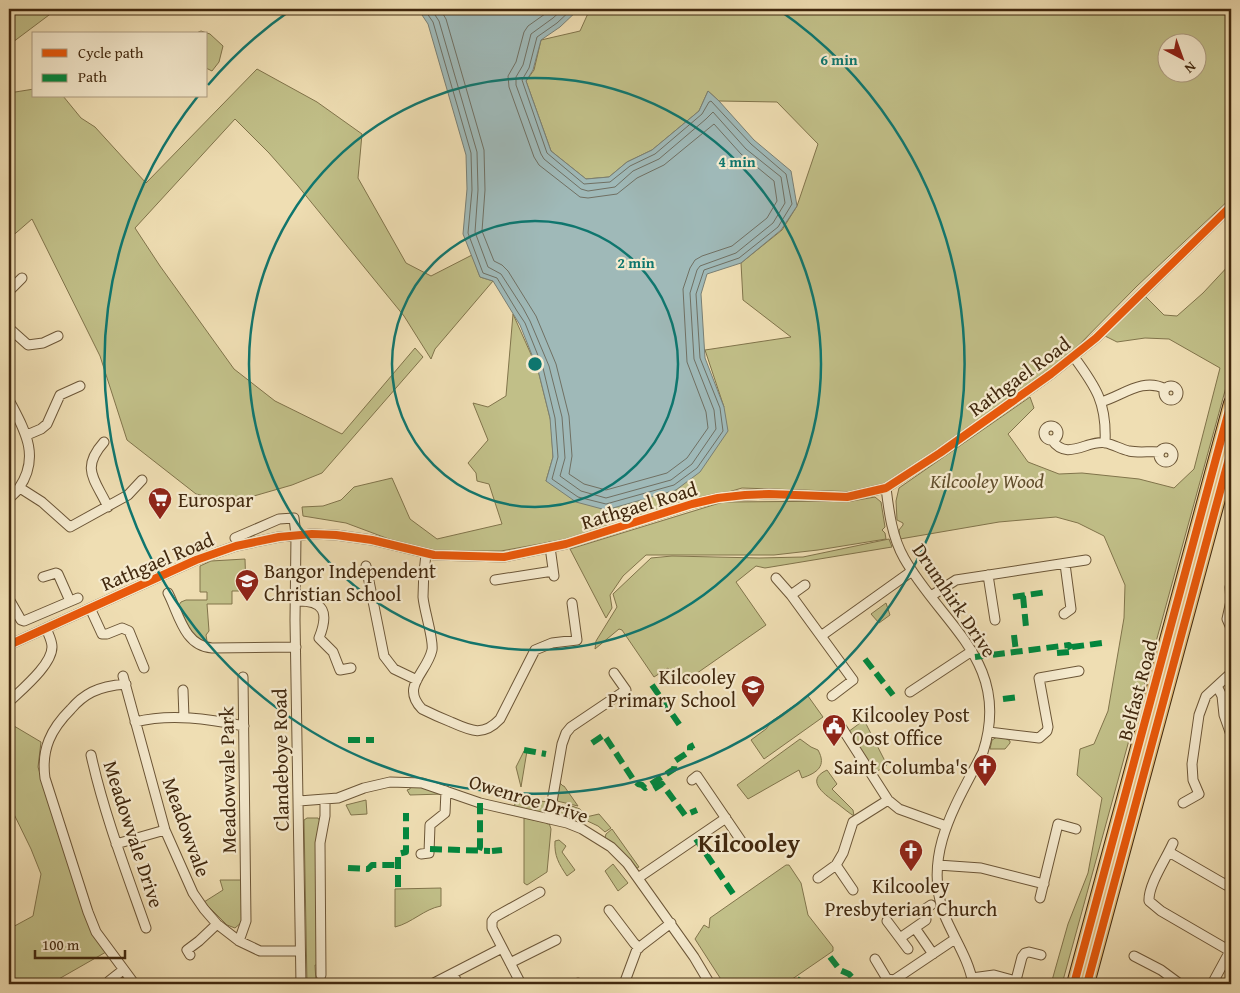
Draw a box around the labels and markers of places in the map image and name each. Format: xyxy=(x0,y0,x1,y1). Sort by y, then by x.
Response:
centre of rings xyxy=(526,355,544,373)
place label: Eurospar xyxy=(178,485,254,514)
supermarket icon: Eurospar xyxy=(147,486,173,520)
place label: Bangor Independent Christian School xyxy=(264,556,436,608)
school or university icon: Bangor Independent Christian School xyxy=(234,568,260,602)
place label: Kilcooley Primary School xyxy=(607,662,736,714)
school or university icon: Kilcooley Primary School xyxy=(740,674,766,708)
place label: Kilcooley Post Oost Office xyxy=(852,700,970,752)
public building icon: Kilcooley Post Oost Office xyxy=(821,713,847,747)
place label: Saint Columba's xyxy=(834,752,968,781)
church icon: Saint Columba's xyxy=(972,753,998,787)
church icon: Kilcooley Presbyterian Church xyxy=(898,838,924,872)
place label: Kilcooley Presbyterian Church xyxy=(825,871,997,923)

